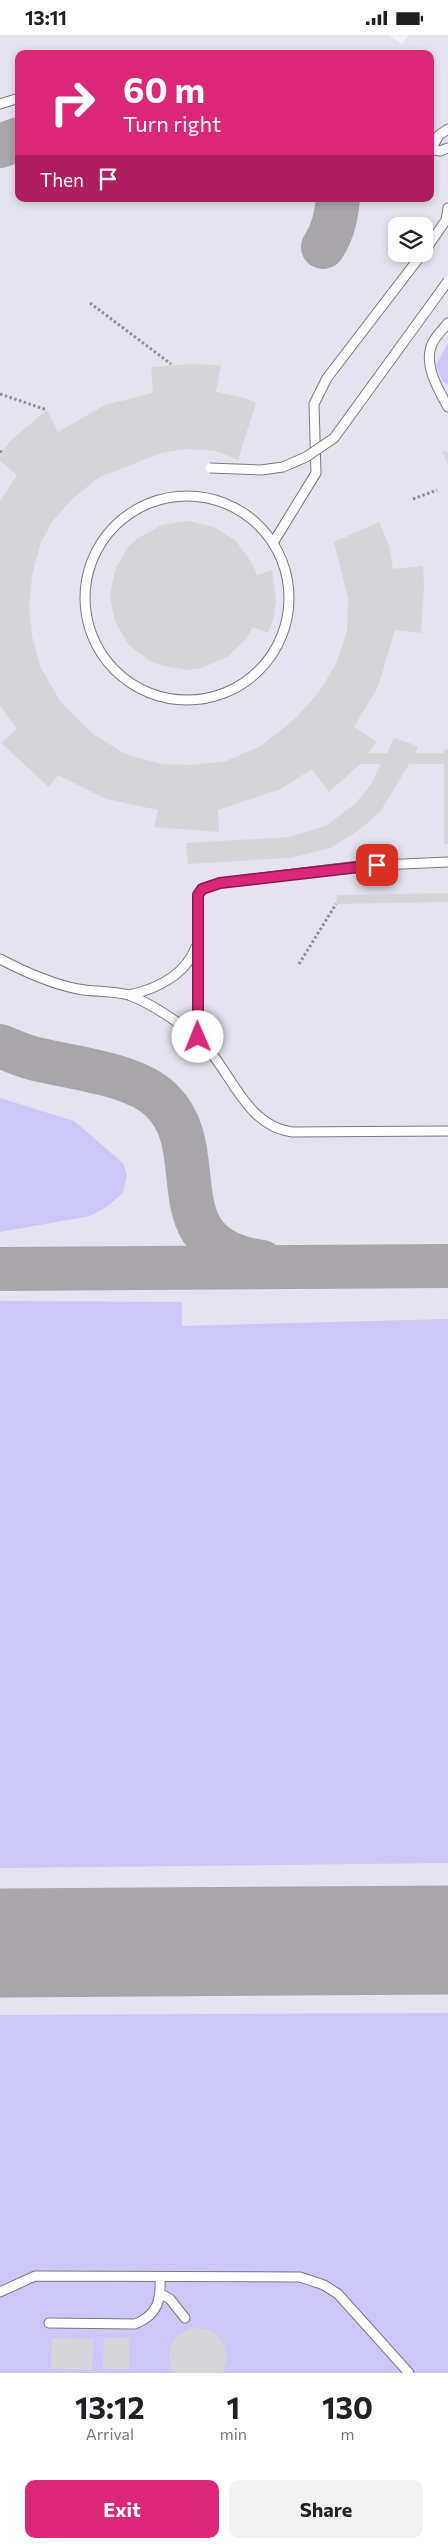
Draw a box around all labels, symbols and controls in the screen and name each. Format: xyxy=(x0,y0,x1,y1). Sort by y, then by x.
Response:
text: 13:11 xyxy=(25,6,67,29)
text: 60 m xyxy=(123,67,205,110)
icon: right xyxy=(40,70,105,135)
text: Turn right xyxy=(123,110,221,137)
icon: arrive xyxy=(94,165,122,193)
text: Then xyxy=(40,168,84,191)
map controls xyxy=(388,217,433,262)
button: layers xyxy=(388,217,433,262)
pin xyxy=(356,844,398,886)
icon: arrive xyxy=(363,851,391,879)
position arrow xyxy=(171,1010,223,1062)
text: 13:12 xyxy=(75,2388,145,2425)
text: 1 xyxy=(227,2388,240,2425)
text: 130 xyxy=(322,2388,373,2425)
text: Arrival xyxy=(86,2424,134,2443)
text: min xyxy=(220,2424,247,2443)
text: m xyxy=(340,2424,354,2443)
button: Exit xyxy=(25,2480,219,2538)
button: Share xyxy=(229,2480,423,2538)

